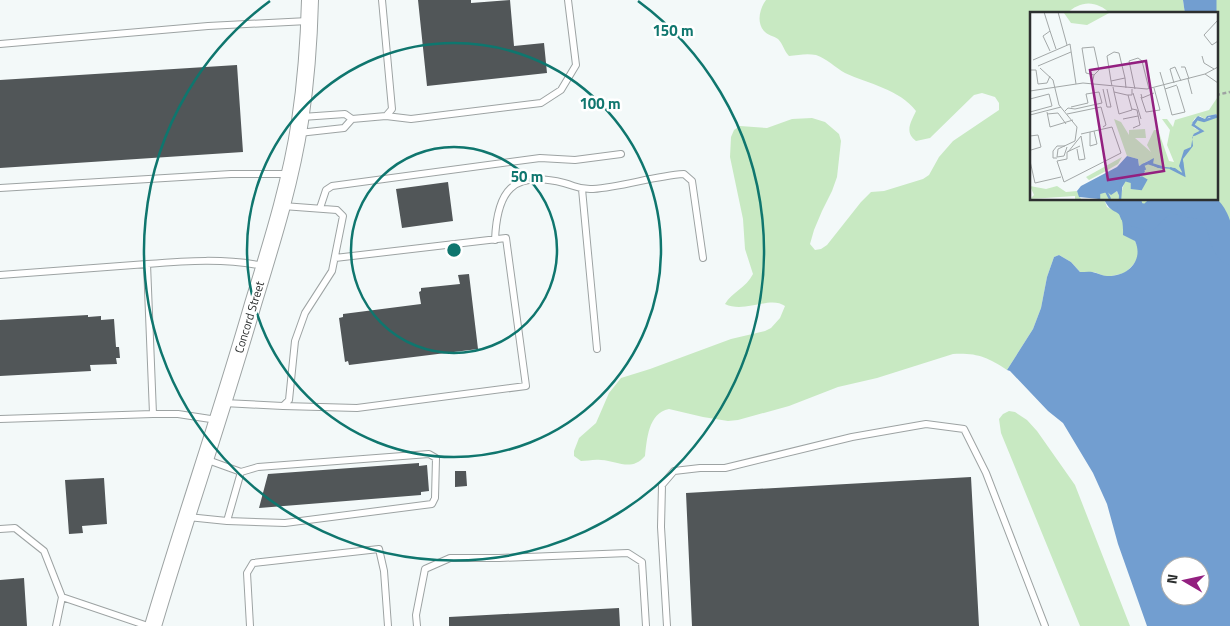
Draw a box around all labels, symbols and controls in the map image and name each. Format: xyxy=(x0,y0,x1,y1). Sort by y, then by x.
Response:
inset map xyxy=(1030,12,1218,200)
text: 150 m xyxy=(652,19,694,42)
text: 100 m xyxy=(579,92,621,115)
text: 50 m xyxy=(511,165,543,188)
centre of rings xyxy=(445,241,463,259)
street label: Concord Street xyxy=(229,278,269,355)
north arrow xyxy=(1160,556,1210,606)
text: N xyxy=(1161,572,1183,585)

